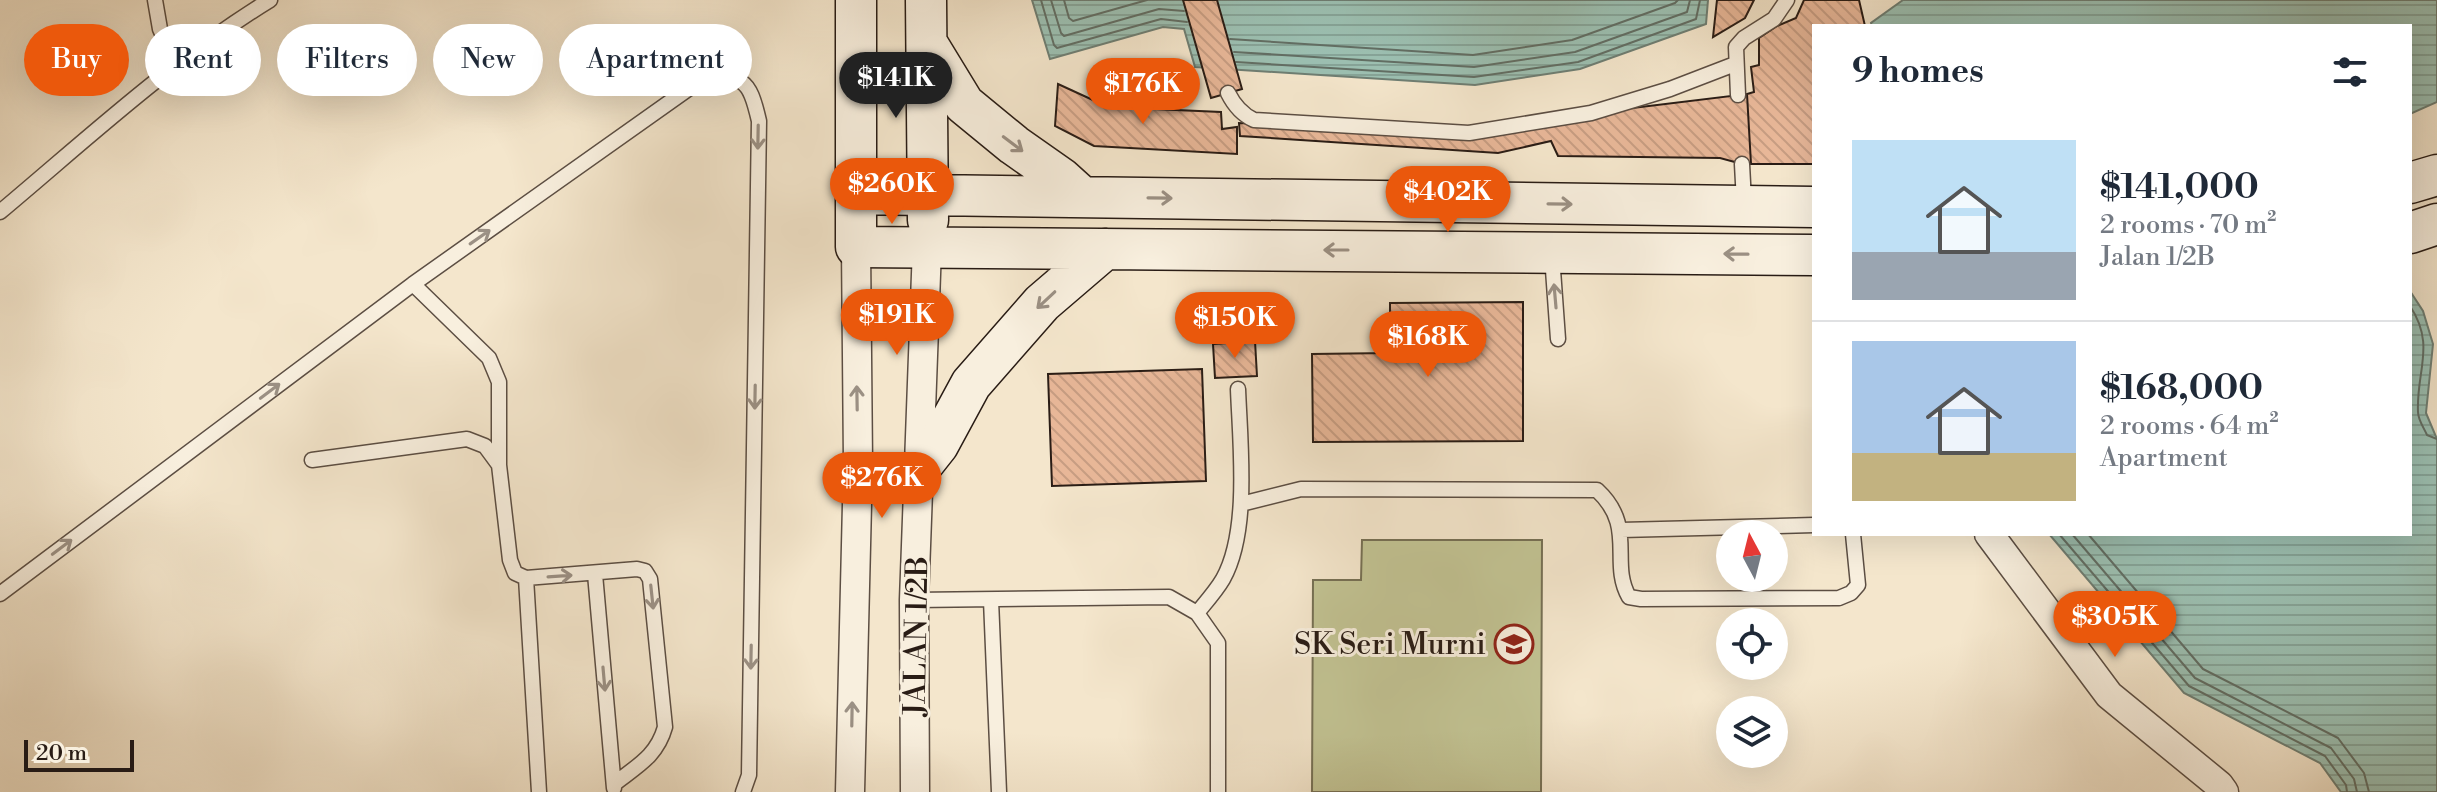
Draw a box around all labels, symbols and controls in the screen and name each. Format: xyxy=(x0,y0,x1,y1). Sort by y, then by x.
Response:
chip: Buy xyxy=(24,24,129,96)
chip: Rent xyxy=(145,24,261,96)
chip: Filters xyxy=(277,24,417,96)
chip: New xyxy=(433,24,543,96)
chip: Apartment xyxy=(559,24,752,96)
icon: filters xyxy=(2328,50,2372,94)
text: 9 homes xyxy=(1852,51,1984,93)
pin: $141K xyxy=(840,52,952,120)
pin: $176K xyxy=(1087,58,1199,126)
text: $141K xyxy=(857,62,935,94)
text: $176K xyxy=(1104,68,1182,100)
one-way arrow xyxy=(751,123,766,150)
one-way arrow xyxy=(1002,135,1023,152)
pin: $260K xyxy=(836,158,948,226)
pin: $402K xyxy=(1392,166,1504,234)
text: $141,000 xyxy=(2100,167,2259,209)
text: $260K xyxy=(848,168,936,200)
icon: home xyxy=(1916,172,2012,268)
text: $402K xyxy=(1404,176,1492,208)
one-way arrow xyxy=(1146,190,1173,206)
one-way arrow xyxy=(1546,196,1573,211)
text: 2 rooms · 70 m² xyxy=(2100,209,2276,241)
one-way arrow xyxy=(468,229,490,245)
text: Jalan 1/2B xyxy=(2100,241,2215,273)
one-way arrow xyxy=(1323,242,1350,258)
one-way arrow xyxy=(1723,246,1750,262)
one-way arrow xyxy=(1548,283,1563,310)
pin: $191K xyxy=(841,289,953,357)
one-way arrow xyxy=(1036,290,1056,309)
pin: $150K xyxy=(1179,292,1291,360)
text: $191K xyxy=(859,299,935,331)
text: $150K xyxy=(1193,302,1277,334)
pin: $168K xyxy=(1372,311,1484,379)
text: $168K xyxy=(1387,321,1469,353)
text: $168,000 xyxy=(2100,368,2263,410)
icon: home xyxy=(1916,373,2012,469)
one-way arrow xyxy=(259,383,281,399)
one-way arrow xyxy=(747,383,762,410)
one-way arrow xyxy=(849,385,865,412)
text: 2 rooms · 64 m² xyxy=(2100,410,2279,442)
text: Apartment xyxy=(2100,442,2228,474)
pin: $276K xyxy=(826,452,938,520)
text: $276K xyxy=(840,462,924,494)
north arrow xyxy=(1716,520,1788,592)
map controls xyxy=(1716,520,1788,768)
one-way arrow xyxy=(51,538,73,555)
street label: JALAN 1/2B xyxy=(897,556,937,717)
one-way arrow xyxy=(546,568,573,583)
one-way arrow xyxy=(645,583,660,610)
pin: $305K xyxy=(2059,591,2171,659)
text: $305K xyxy=(2071,601,2159,633)
button: locate xyxy=(1716,608,1788,680)
school or university icon: SK Seri Murni xyxy=(1493,623,1535,665)
place label: SK Seri Murni xyxy=(1294,626,1486,664)
one-way arrow xyxy=(743,643,759,670)
one-way arrow xyxy=(597,665,612,692)
button: layers xyxy=(1716,696,1788,768)
one-way arrow xyxy=(844,701,859,728)
scale bar xyxy=(24,736,134,772)
text: 20 m xyxy=(36,740,87,767)

